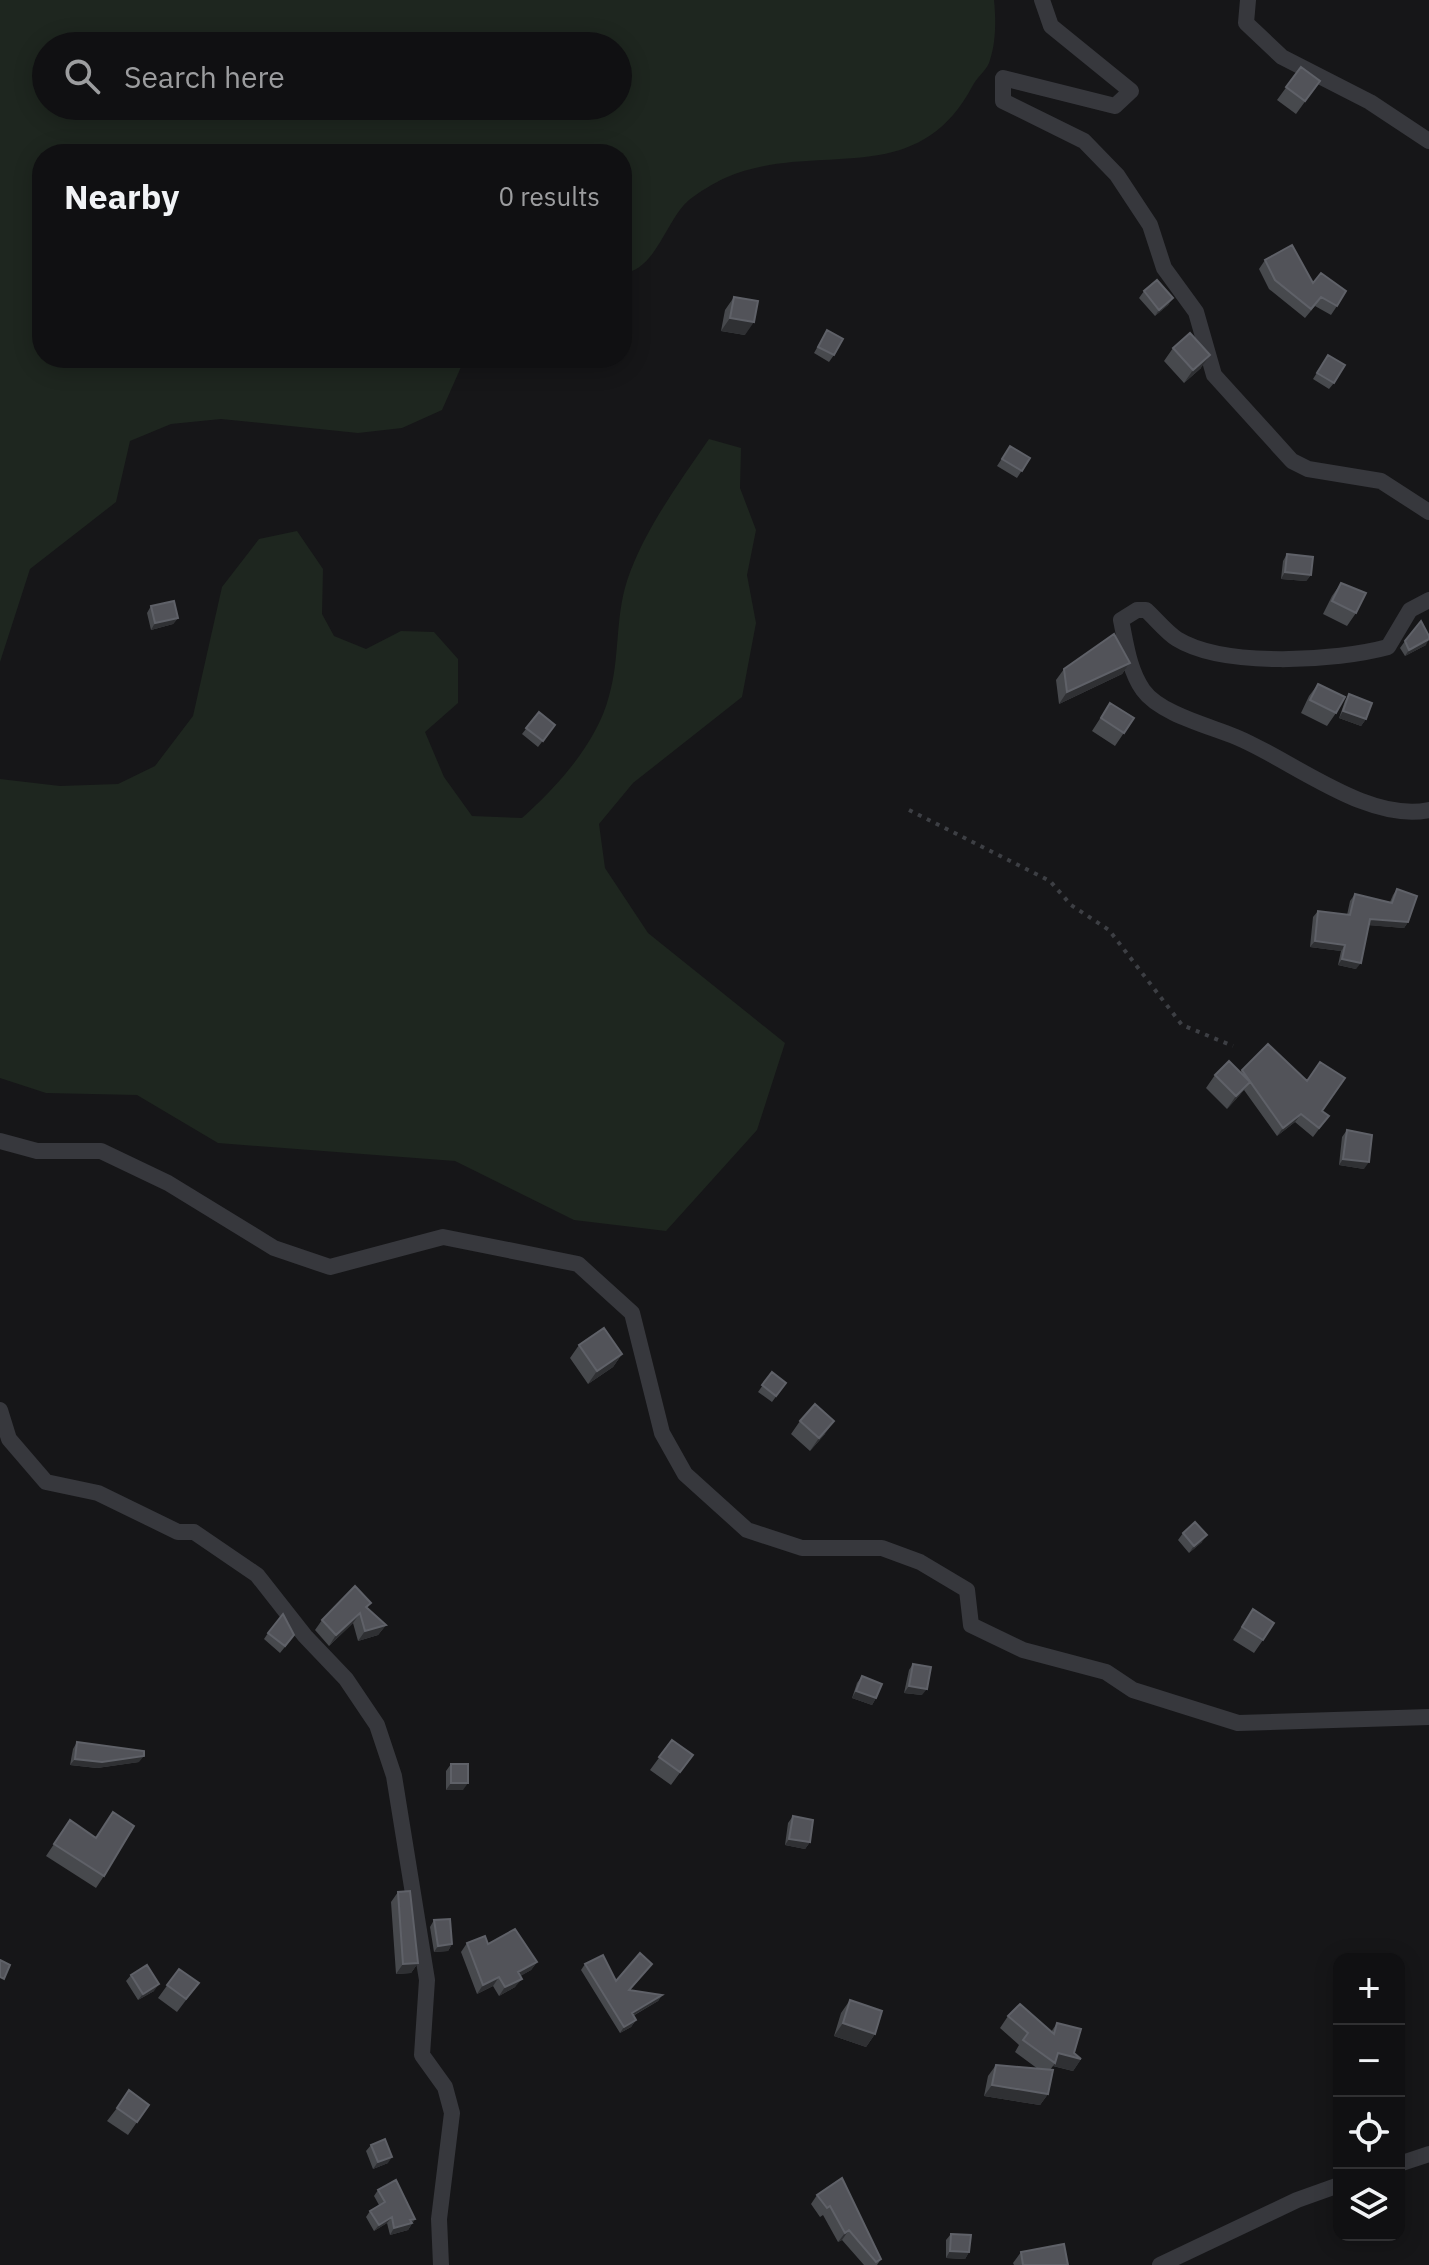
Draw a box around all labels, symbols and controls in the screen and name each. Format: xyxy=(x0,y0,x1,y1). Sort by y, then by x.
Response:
search box xyxy=(32,32,632,120)
icon: search xyxy=(60,54,104,98)
text: Search here xyxy=(124,57,285,96)
text: Nearby xyxy=(64,174,179,218)
text: 0 results xyxy=(498,179,600,213)
map controls xyxy=(1333,1953,1405,2241)
button: + xyxy=(1333,1953,1405,2025)
button: − xyxy=(1333,2025,1405,2097)
button: locate xyxy=(1333,2097,1405,2169)
button: layers xyxy=(1333,2169,1405,2241)

